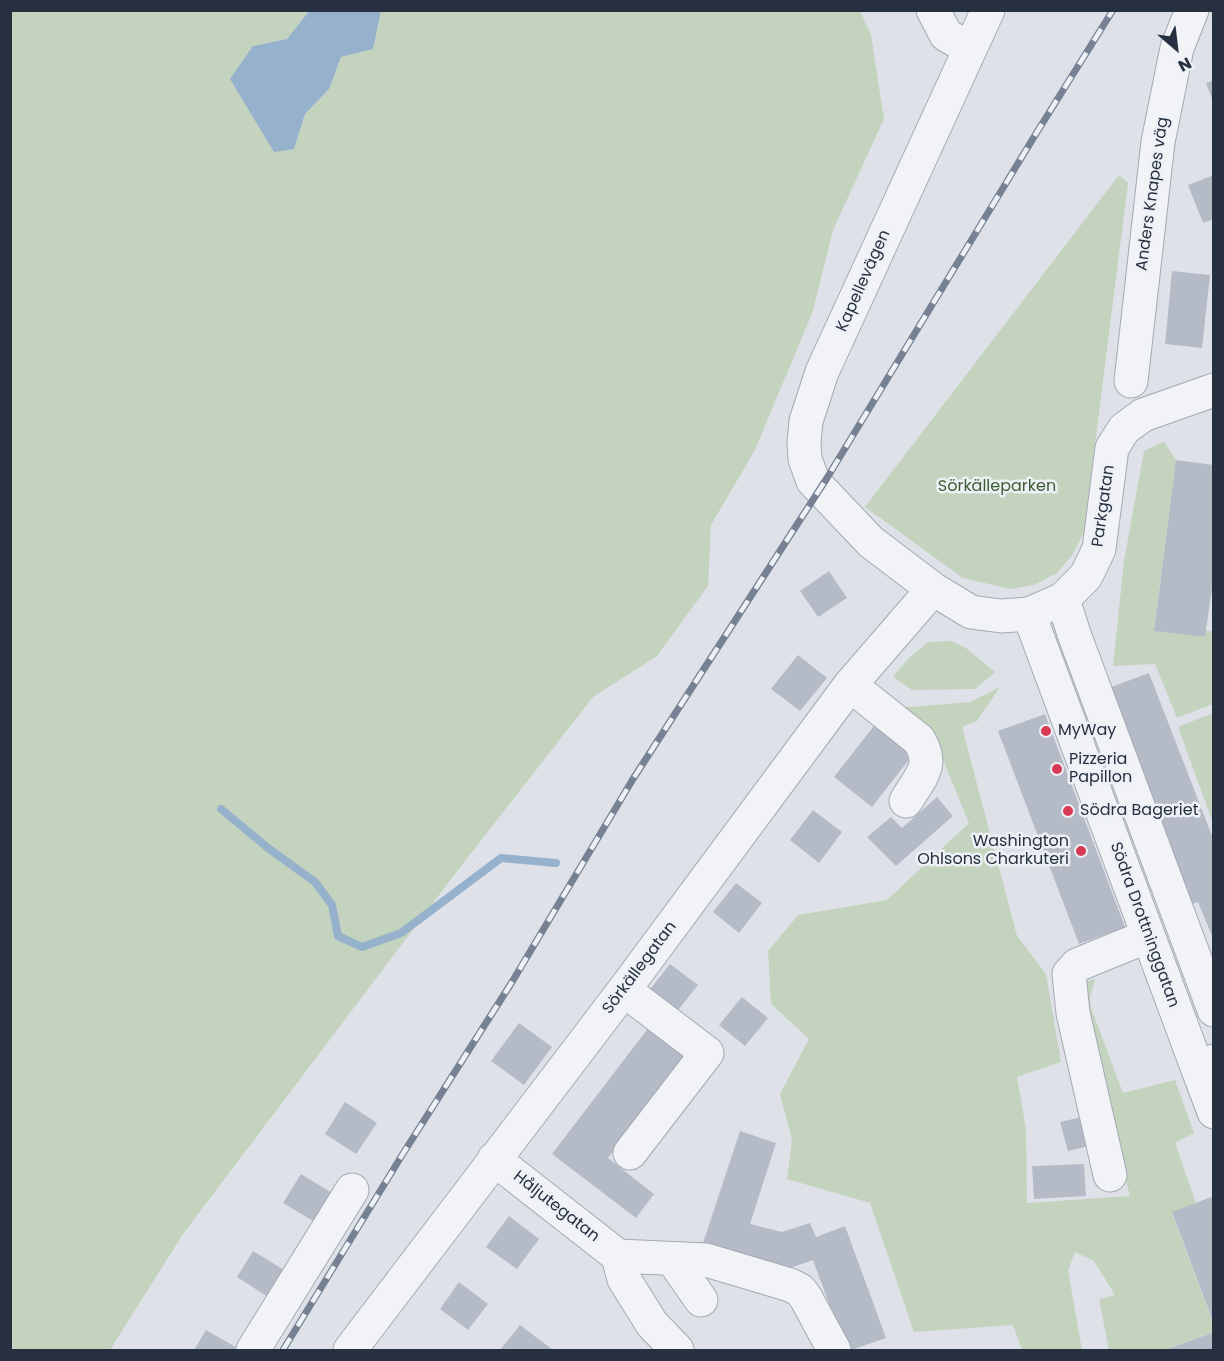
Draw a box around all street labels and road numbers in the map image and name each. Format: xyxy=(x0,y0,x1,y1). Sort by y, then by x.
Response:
street label: Anders Knapes väg xyxy=(1133,116,1173,272)
street label: Kapellevägen xyxy=(833,227,895,335)
street label: Parkgatan xyxy=(1089,464,1119,548)
street label: Södra Drottninggatan xyxy=(1105,840,1183,1010)
street label: Sörkällegatan xyxy=(599,918,681,1018)
street label: Håljutegatan xyxy=(509,1167,603,1247)

